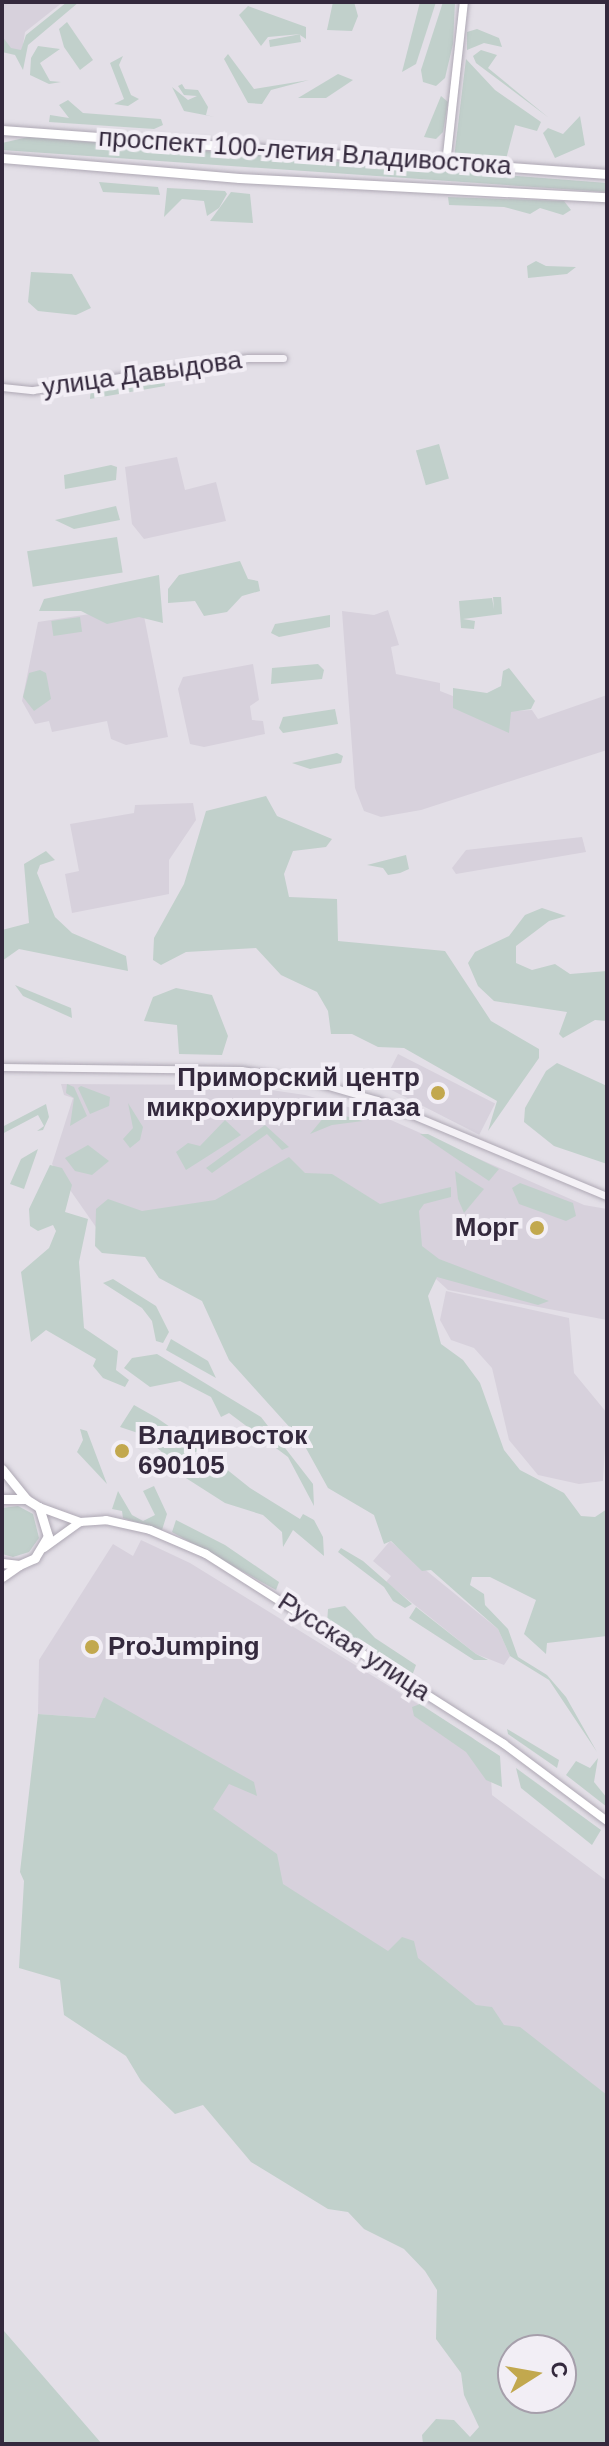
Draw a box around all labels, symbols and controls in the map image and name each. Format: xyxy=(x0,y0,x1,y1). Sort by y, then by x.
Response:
street label: проспект 100-летия Владивостока xyxy=(97,122,513,182)
street label: улица Давыдова xyxy=(40,345,244,403)
place label: Приморский центр микрохирургии глаза xyxy=(146,1062,420,1124)
marker: Приморский центр микрохирургии глаза xyxy=(427,1082,449,1104)
place label: Морг xyxy=(455,1212,519,1244)
marker: Морг xyxy=(526,1217,548,1239)
place label: Владивосток 690105 xyxy=(138,1420,307,1482)
marker: Владивосток 690105 xyxy=(113,1442,131,1460)
street label: Русская улица xyxy=(272,1586,436,1708)
place label: ProJumping xyxy=(108,1631,260,1663)
marker: ProJumping xyxy=(83,1638,101,1656)
north arrow xyxy=(497,2334,577,2414)
text: С xyxy=(545,2360,573,2380)

